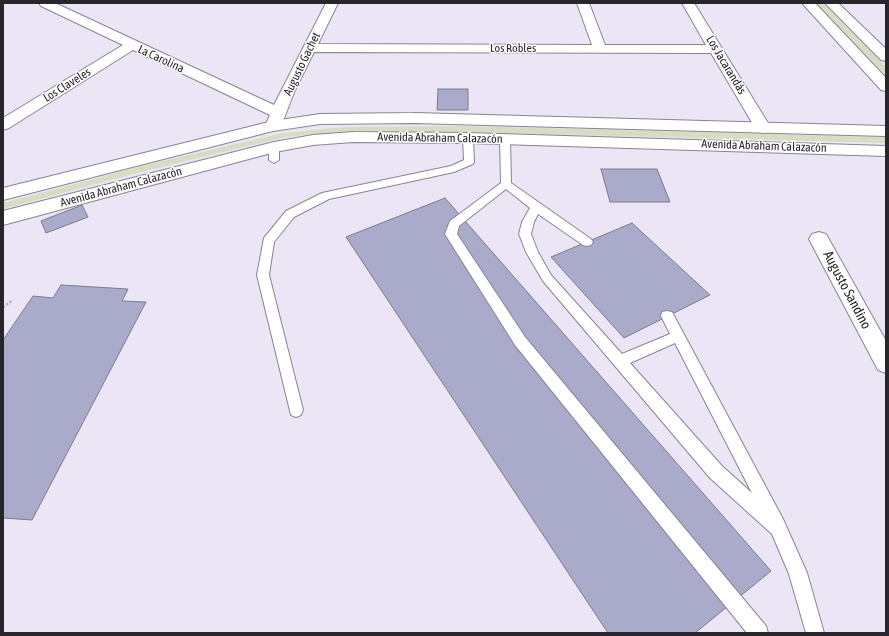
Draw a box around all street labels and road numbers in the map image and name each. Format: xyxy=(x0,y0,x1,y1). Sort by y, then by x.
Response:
street label: Augusto Gachet xyxy=(280,30,324,98)
street label: Los Jacarandás xyxy=(703,33,749,97)
street label: Los Robles xyxy=(490,41,536,55)
street label: La Carolina xyxy=(136,42,186,76)
street label: Los Claveles xyxy=(41,65,93,105)
street label: Avenida Abraham Calazacón xyxy=(377,130,503,146)
street label: Avenida Abraham Calazacón xyxy=(701,137,827,155)
street label: Avenida Abraham Calazacón xyxy=(59,164,183,210)
street label: Augusto Sandino xyxy=(819,248,875,332)

